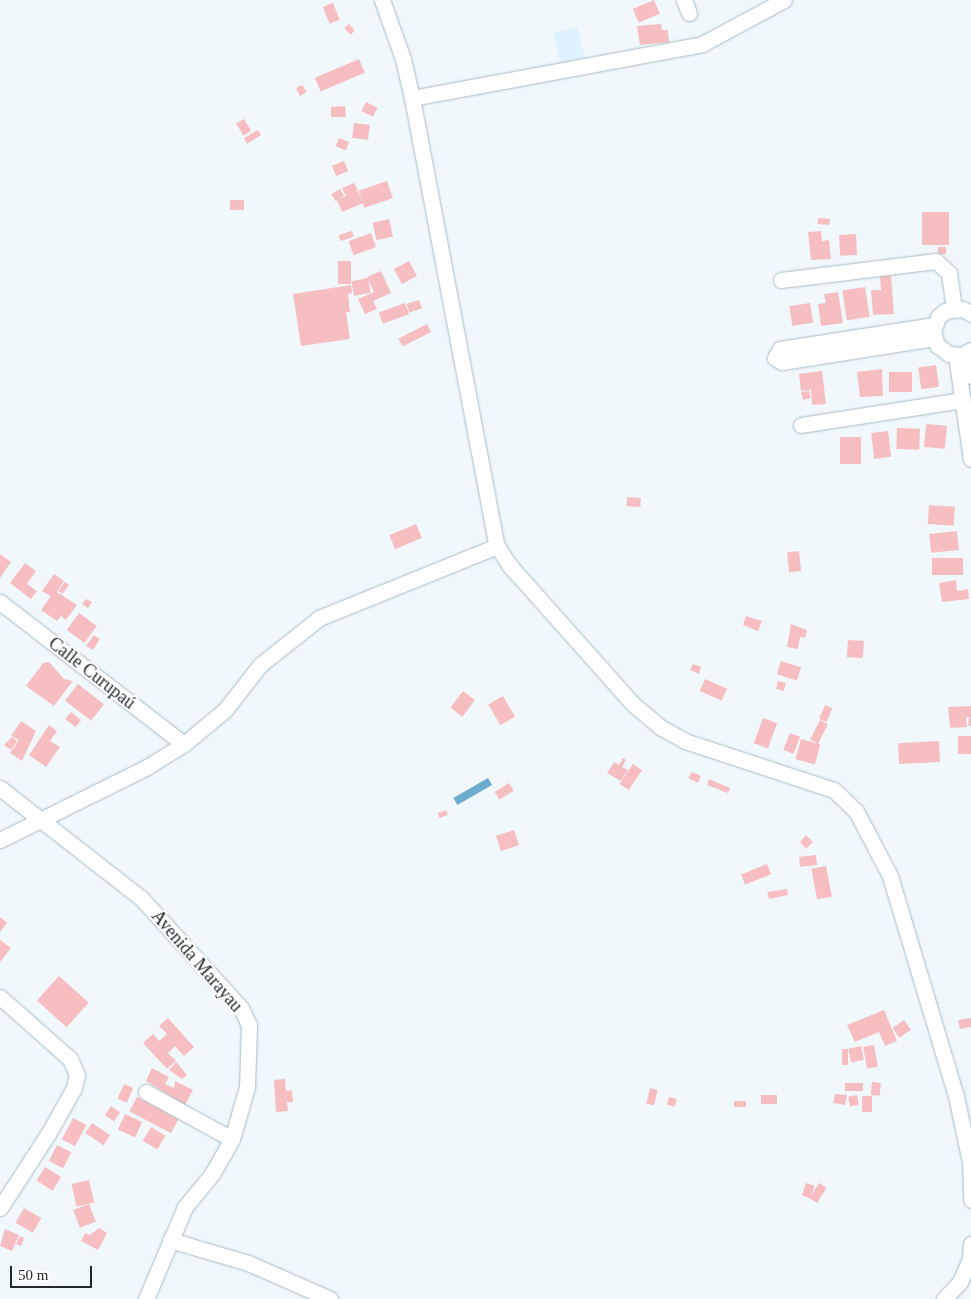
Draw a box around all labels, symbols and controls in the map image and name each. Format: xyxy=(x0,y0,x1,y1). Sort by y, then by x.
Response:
street label: Calle Curupaú xyxy=(44,632,140,714)
street label: Avenida Marayau xyxy=(147,906,247,1016)
scale bar xyxy=(12,1256,95,1288)
text: 50 m xyxy=(18,1267,48,1283)

